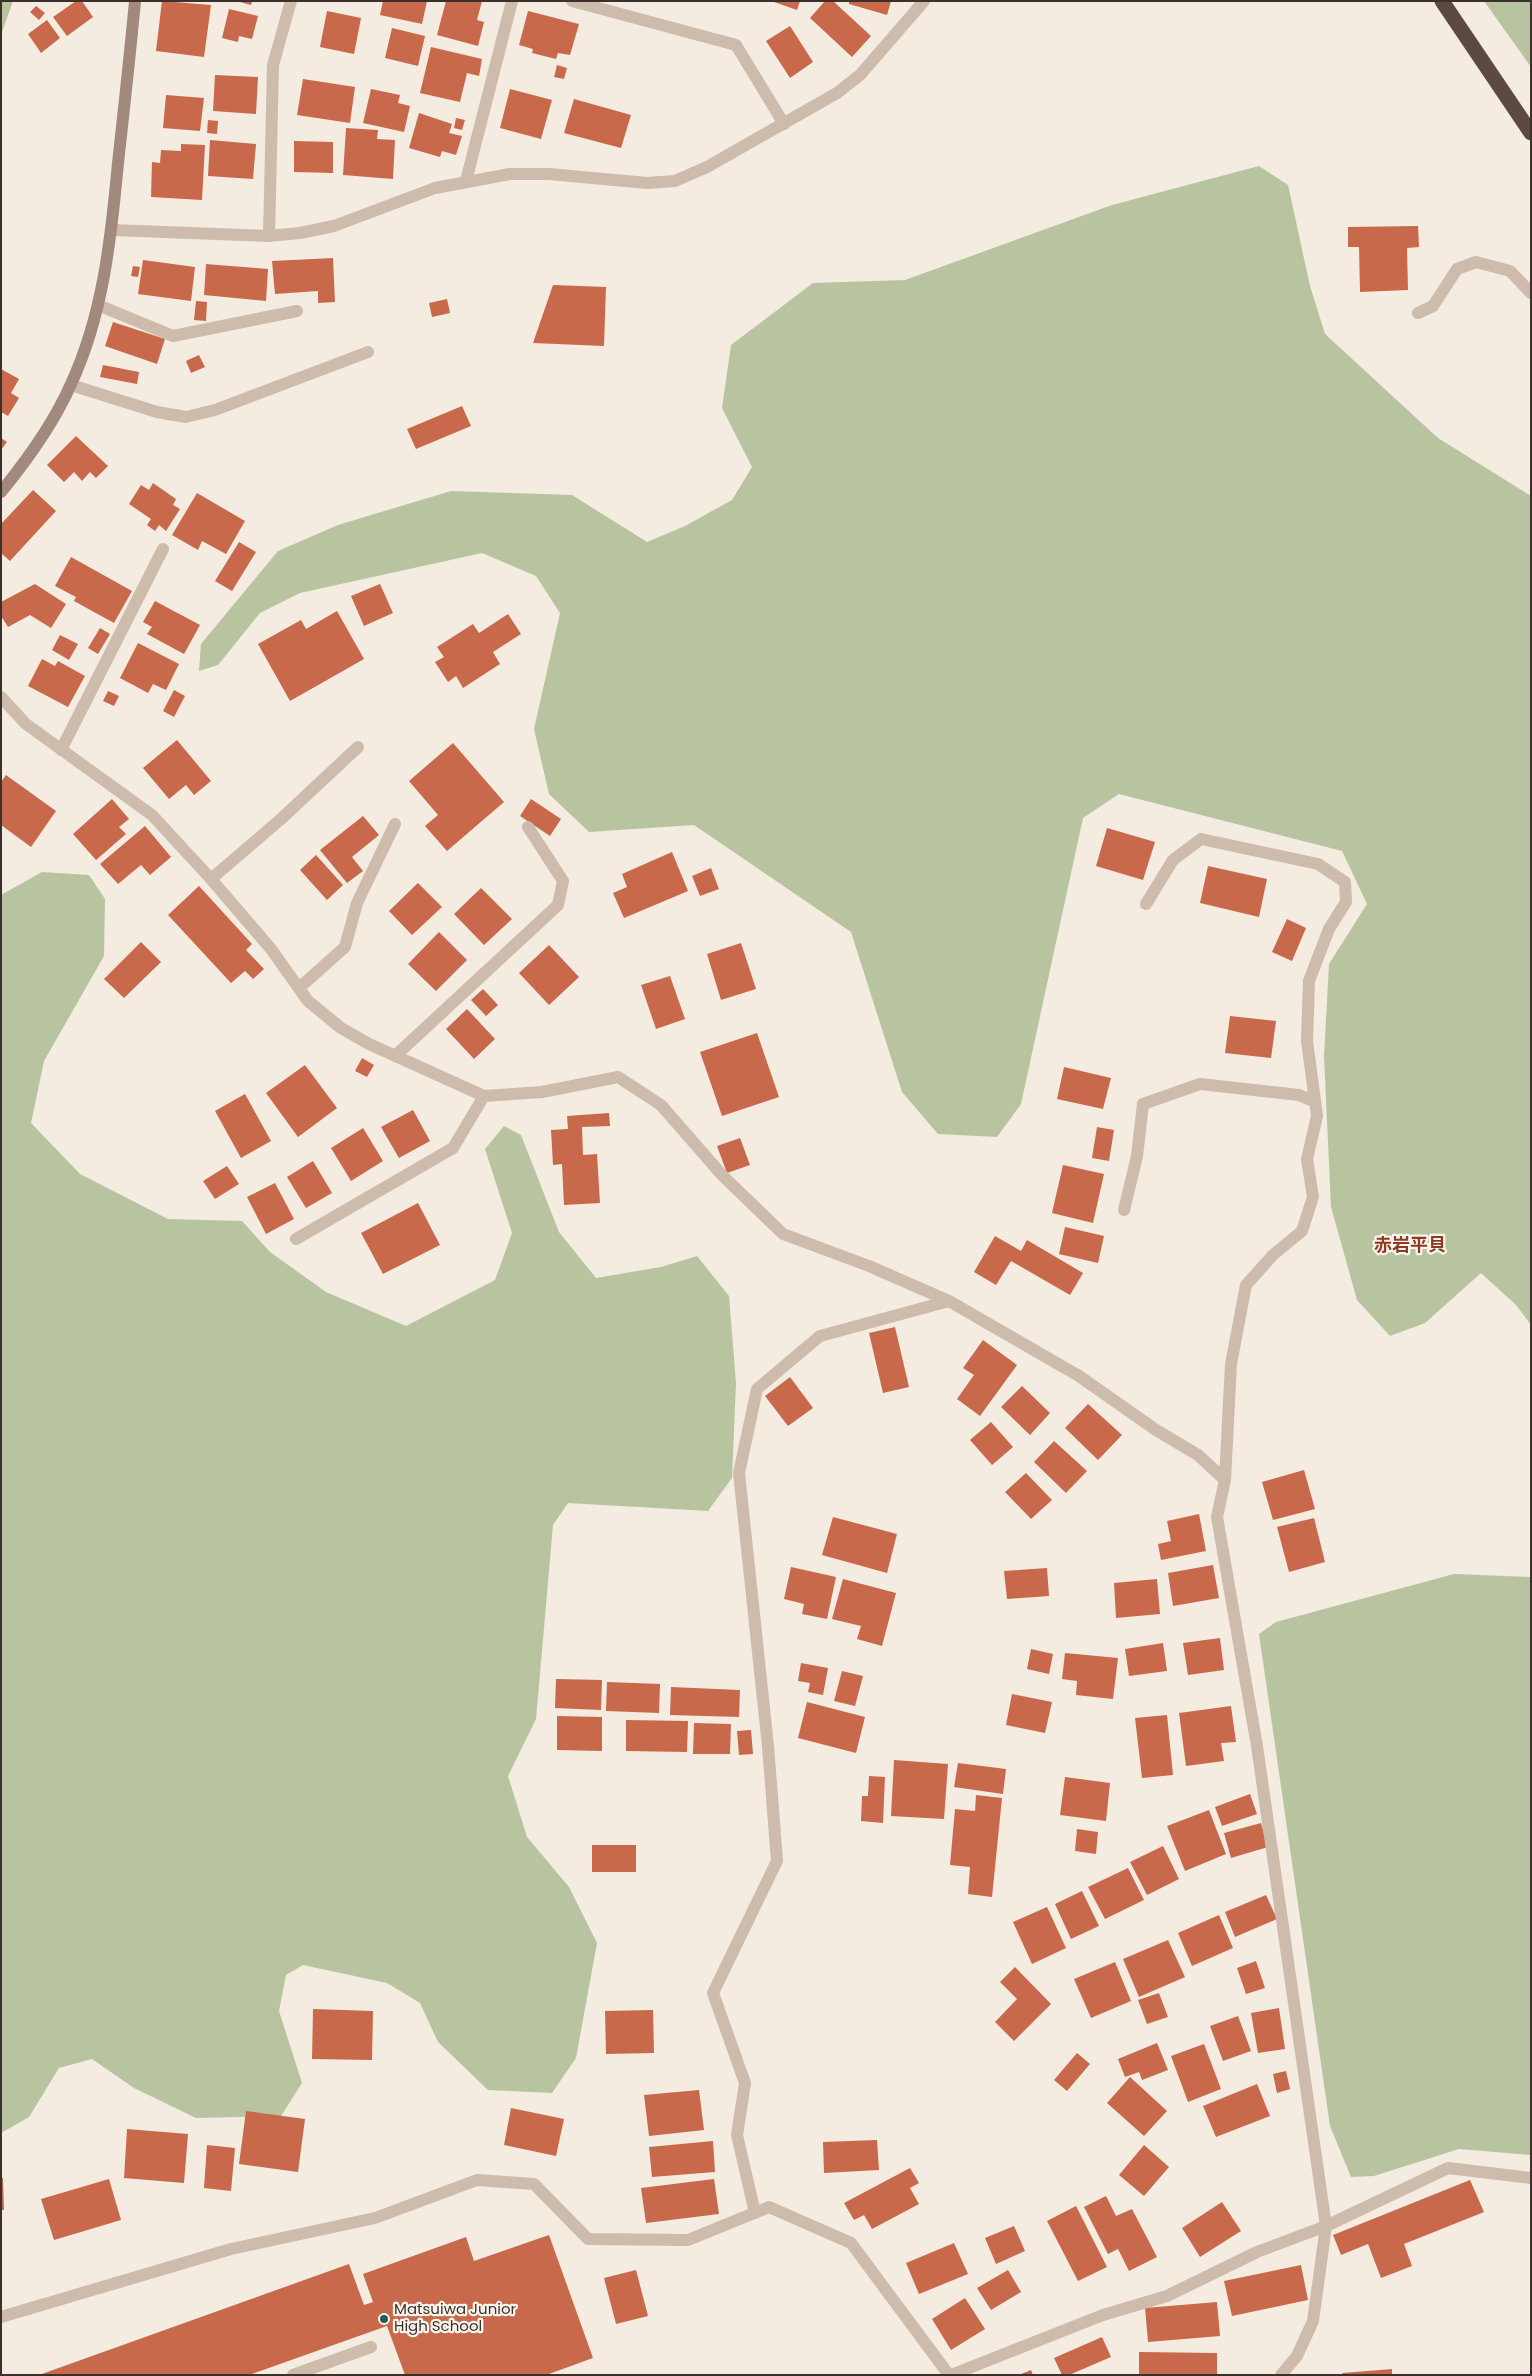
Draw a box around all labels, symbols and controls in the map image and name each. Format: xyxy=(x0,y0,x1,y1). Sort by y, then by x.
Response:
district label: 赤岩平貝 xyxy=(1374,1235,1446,1257)
place label: Matsuiwa Junior High School xyxy=(394,2301,516,2336)
marker: Matsuiwa Junior High School xyxy=(378,2313,390,2325)

